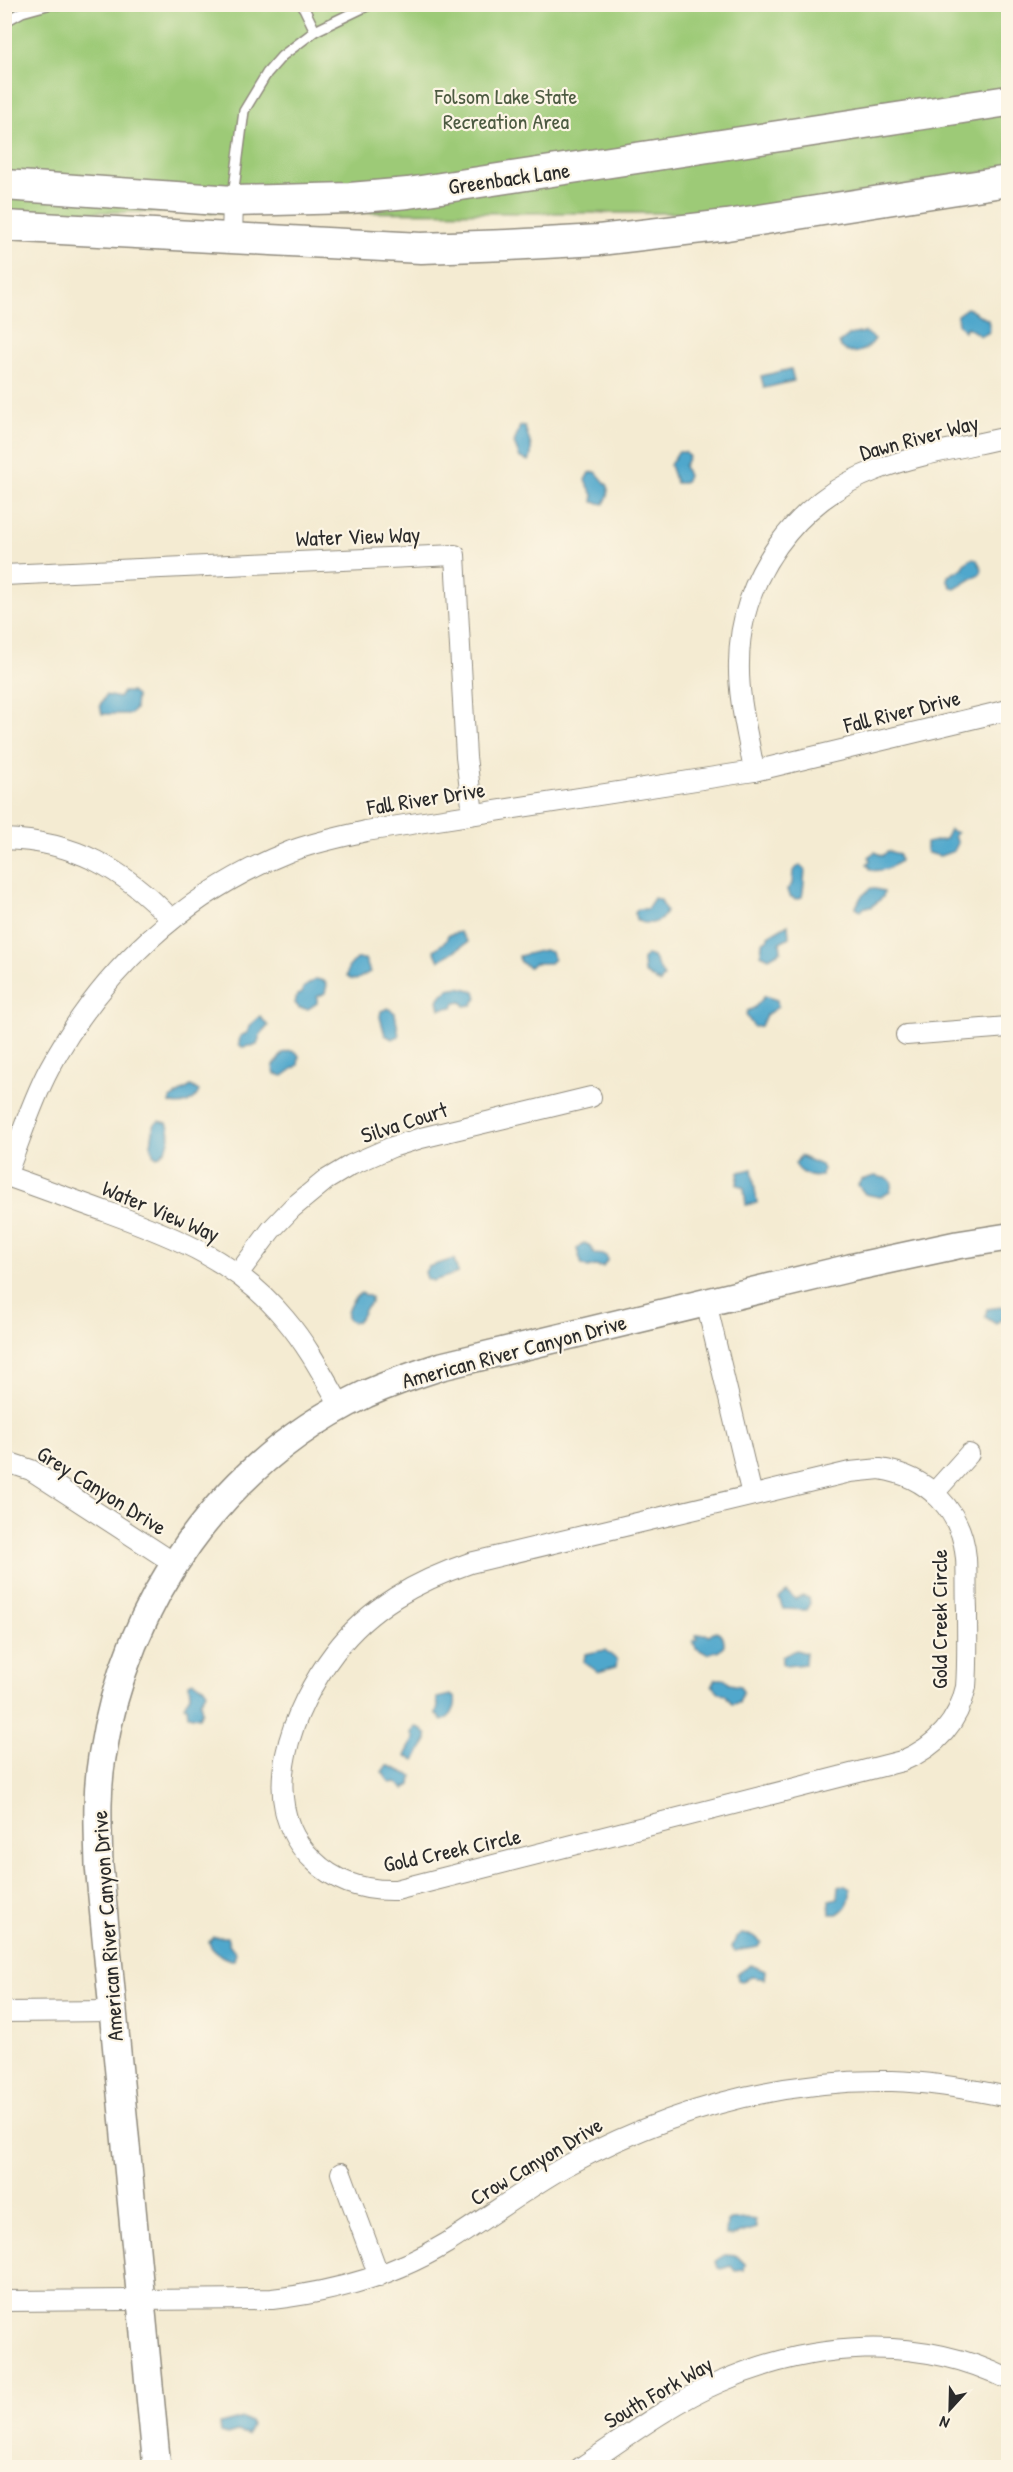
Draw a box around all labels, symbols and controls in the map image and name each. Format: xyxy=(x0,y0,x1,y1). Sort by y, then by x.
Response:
park label: Folsom Lake State Recreation Area xyxy=(434,81,578,136)
street label: Greenback Lane xyxy=(446,155,572,201)
street label: Dawn River Way xyxy=(856,407,982,467)
street label: Water View Way xyxy=(295,519,421,553)
street label: Fall River Drive xyxy=(840,682,964,740)
street label: Fall River Drive xyxy=(364,774,487,822)
street label: Silva Court xyxy=(357,1094,451,1150)
street label: Water View Way xyxy=(98,1173,224,1249)
street label: American River Canyon Drive xyxy=(398,1307,630,1395)
street label: Grey Canyon Drive xyxy=(32,1438,173,1542)
street label: Gold Creek Circle xyxy=(924,1549,954,1689)
street label: American River Canyon Drive xyxy=(84,1809,130,2042)
street label: Gold Creek Circle xyxy=(381,1821,524,1879)
street label: Crow Canyon Drive xyxy=(464,2109,608,2212)
street label: South Fork Way xyxy=(598,2349,718,2435)
north arrow xyxy=(920,2379,980,2439)
text: N xyxy=(936,2411,952,2435)

